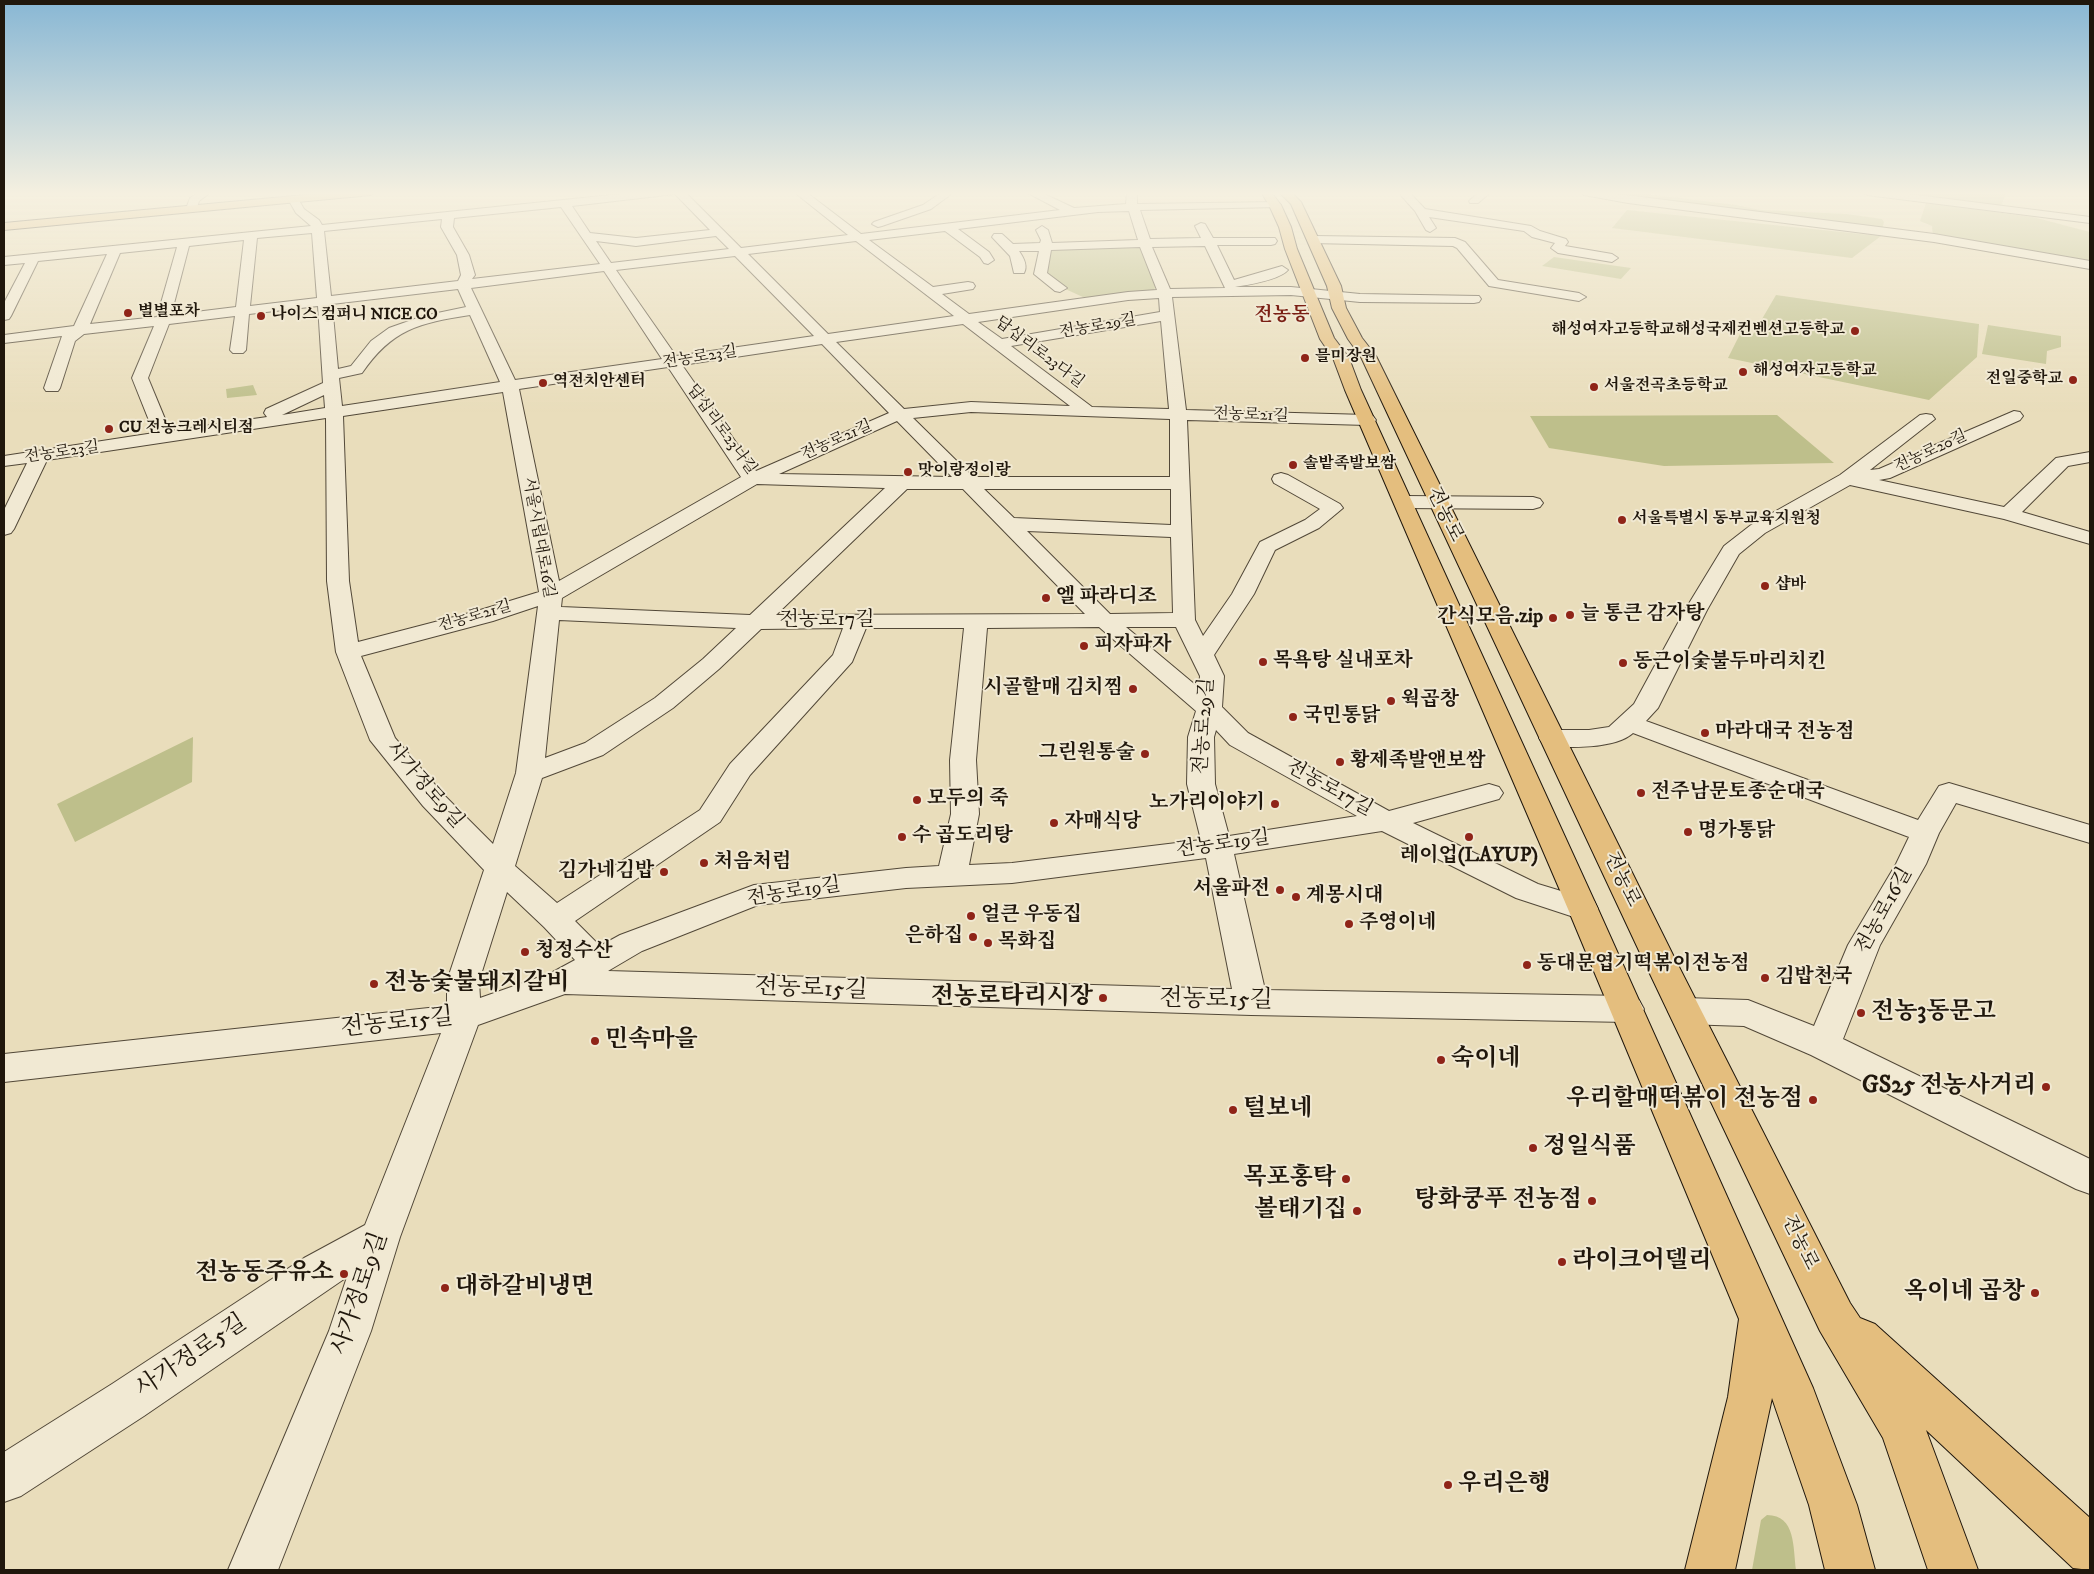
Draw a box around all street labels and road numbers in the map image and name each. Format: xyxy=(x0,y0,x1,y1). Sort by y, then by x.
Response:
street label: 전농로29길 xyxy=(1058,311,1138,343)
street label: 답십리로23다길 xyxy=(991,313,1087,393)
street label: 전농로23길 xyxy=(661,343,739,373)
street label: 답십리로23나길 xyxy=(682,381,760,479)
street label: 전농로21길 xyxy=(1213,405,1289,427)
street label: 전농로21길 xyxy=(799,417,875,465)
street label: 전농로20길 xyxy=(1891,427,1971,477)
street label: 전농로23길 xyxy=(23,438,101,468)
street label: 서울시립대로16길 xyxy=(518,476,558,600)
street label: 전농로 xyxy=(1421,484,1467,546)
street label: 전농로21길 xyxy=(436,597,514,637)
street label: 전농로17길 xyxy=(779,609,875,633)
street label: 전농로29길 xyxy=(1190,677,1220,775)
street label: 사가정로9길 xyxy=(380,738,468,834)
street label: 전농로17길 xyxy=(1282,755,1376,823)
street label: 전농로19길 xyxy=(1175,827,1271,863)
street label: 전농로 xyxy=(1598,849,1644,911)
street label: 전농로16길 xyxy=(1851,864,1919,958)
street label: 전농로19길 xyxy=(745,874,843,912)
street label: 전농로15길 xyxy=(754,974,868,1006)
street label: 전농로15길 xyxy=(1159,986,1273,1016)
street label: 전농로15길 xyxy=(339,1004,455,1044)
street label: 전농로 xyxy=(1776,1212,1822,1274)
street label: 사가정로9길 xyxy=(327,1229,395,1359)
street label: 사가정로5길 xyxy=(131,1309,253,1405)

